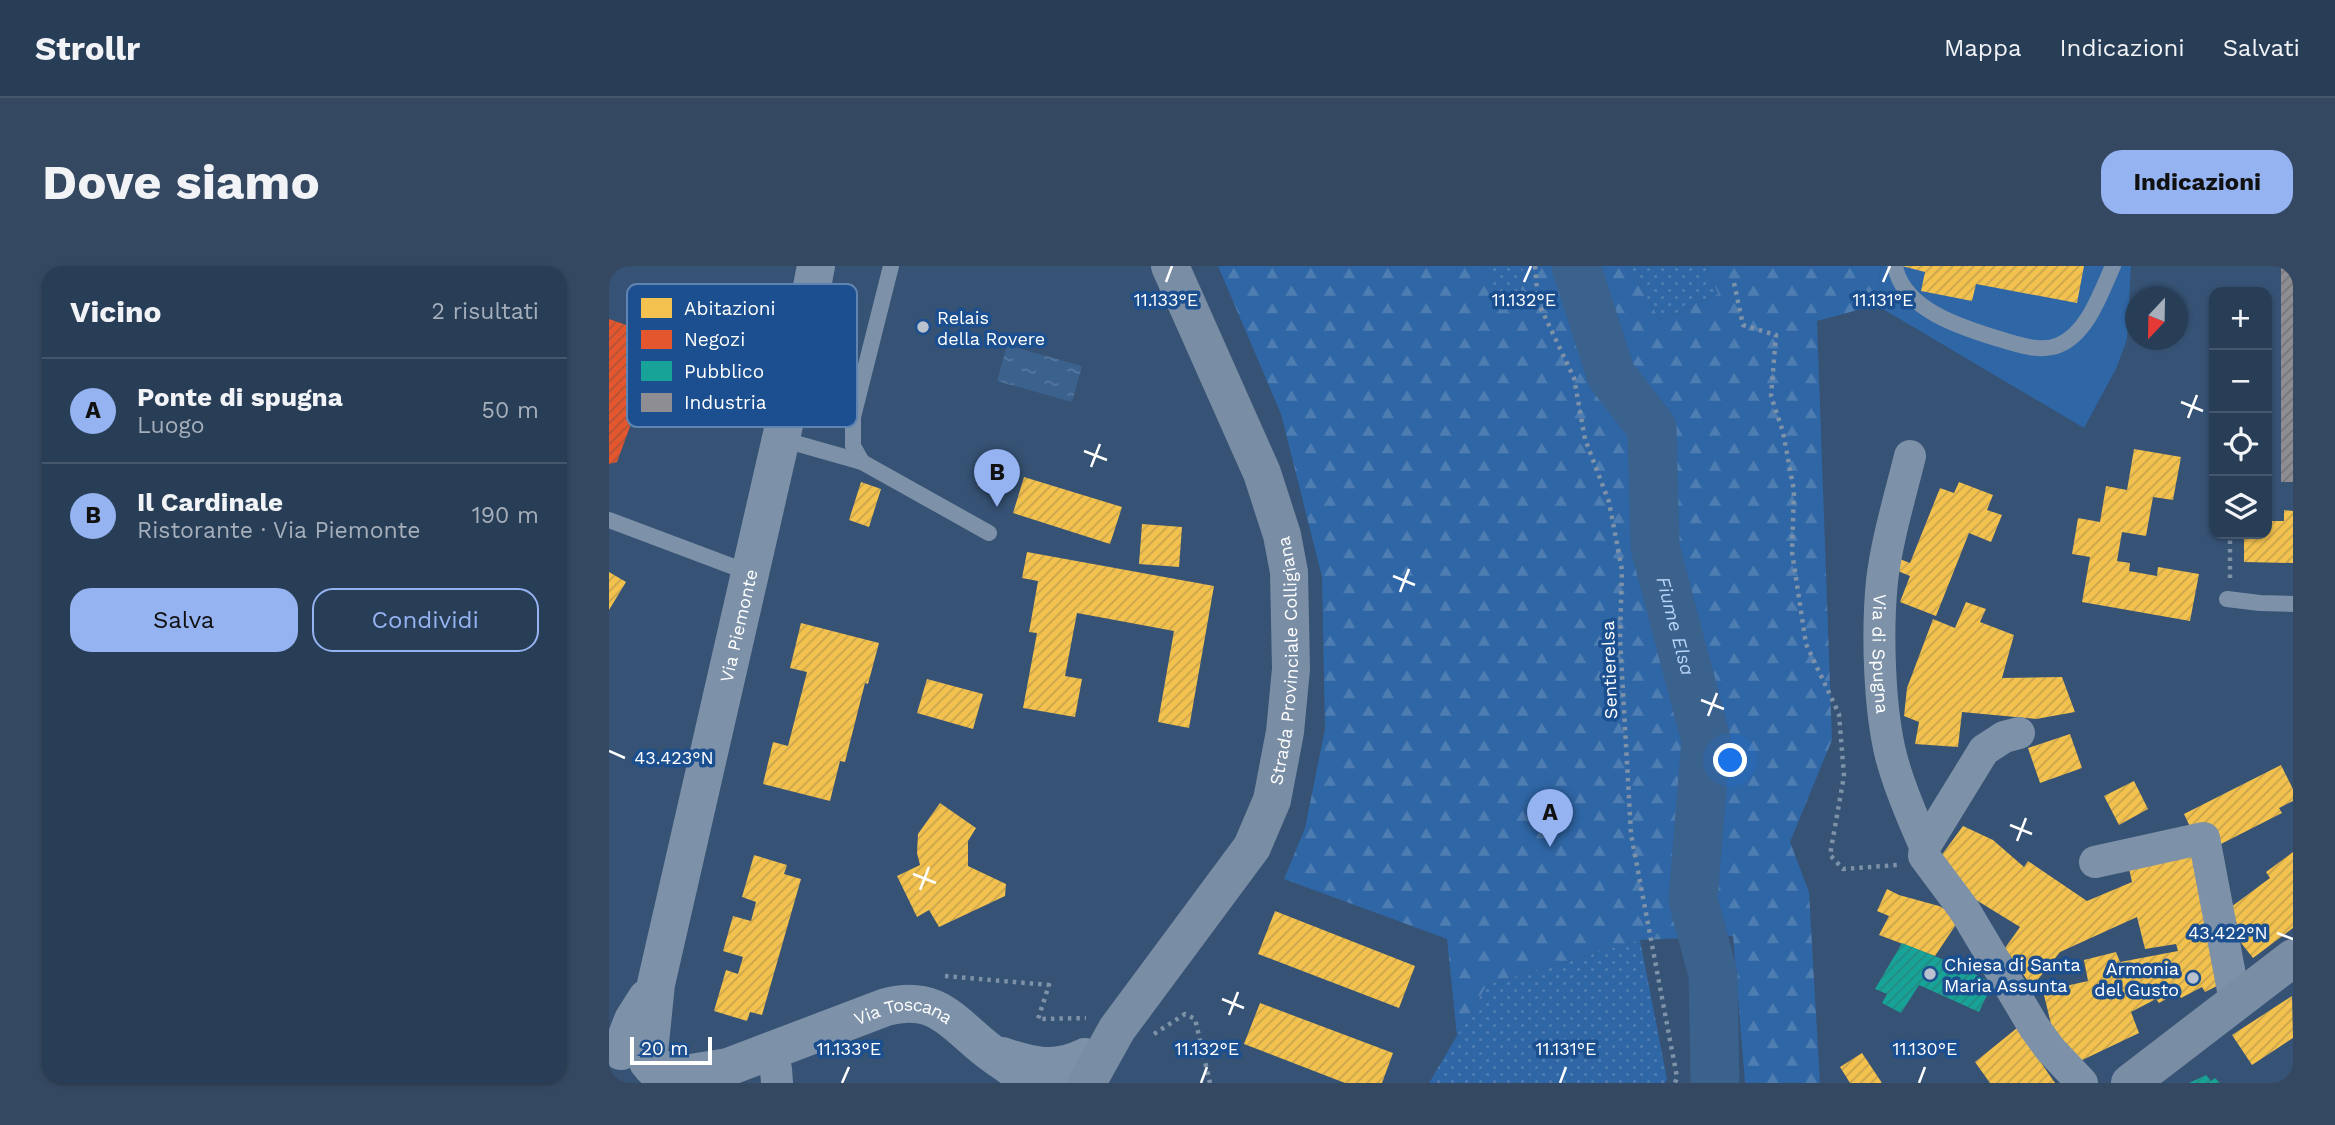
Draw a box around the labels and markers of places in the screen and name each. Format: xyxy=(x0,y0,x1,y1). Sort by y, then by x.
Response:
place label: Relais della Rovere xyxy=(937,307,1045,349)
marker: Relais della Rovere xyxy=(915,319,931,335)
pin: B xyxy=(974,449,1020,507)
pin: A xyxy=(1527,789,1573,847)
place label: Chiesa di Santa Maria Assunta xyxy=(1944,954,2081,996)
place label: Armonia del Gusto xyxy=(2094,958,2179,1000)
marker: Chiesa di Santa Maria Assunta xyxy=(1922,966,1938,982)
marker: Armonia del Gusto xyxy=(2185,970,2201,986)

